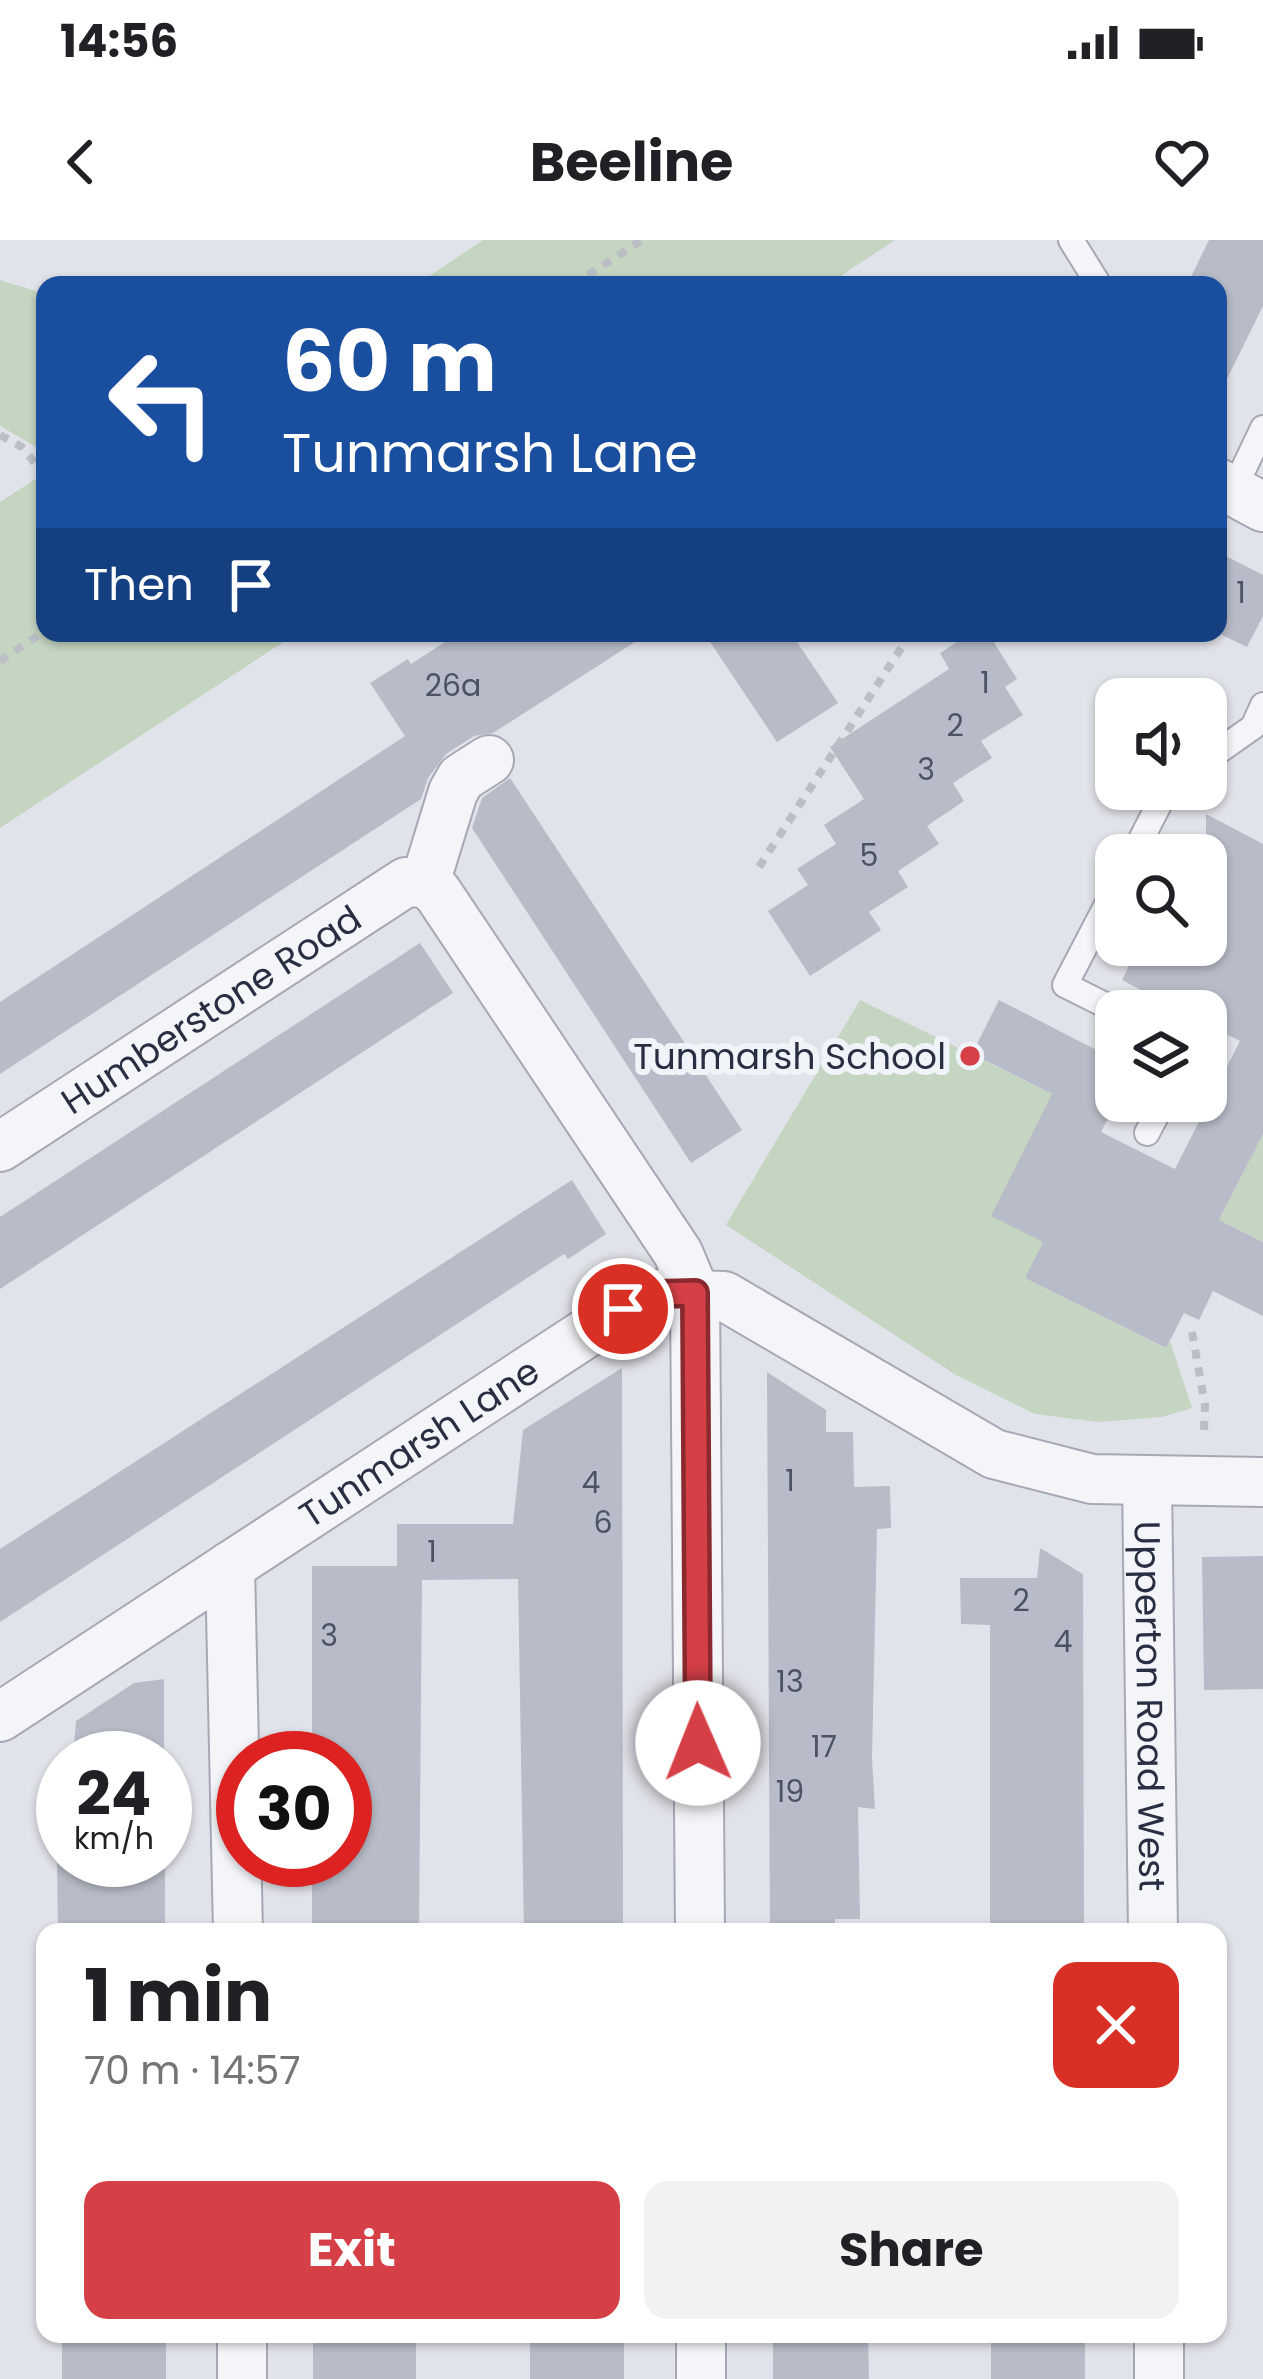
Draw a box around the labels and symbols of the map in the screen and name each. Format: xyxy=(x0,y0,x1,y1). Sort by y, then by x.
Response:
house number: 1 xyxy=(1236,571,1246,614)
house number: 1 xyxy=(980,661,990,704)
house number: 26a xyxy=(425,664,481,707)
house number: 2 xyxy=(946,704,964,747)
house number: 3 xyxy=(917,748,935,791)
house number: 5 xyxy=(860,834,878,877)
street label: Humberstone Road xyxy=(51,893,371,1126)
place label: Tunmarsh School xyxy=(633,1031,946,1082)
marker: Tunmarsh School xyxy=(957,1043,983,1069)
pin xyxy=(572,1258,674,1360)
street label: Tunmarsh Lane xyxy=(289,1346,549,1540)
house number: 1 xyxy=(785,1459,795,1502)
house number: 4 xyxy=(582,1461,600,1504)
house number: 6 xyxy=(593,1501,613,1544)
street label: Upperton Road West xyxy=(1122,1521,1177,1891)
house number: 1 xyxy=(427,1530,437,1573)
house number: 2 xyxy=(1012,1579,1030,1622)
house number: 3 xyxy=(320,1614,338,1657)
house number: 4 xyxy=(1054,1620,1072,1663)
house number: 13 xyxy=(776,1660,804,1703)
position arrow xyxy=(635,1680,761,1806)
house number: 17 xyxy=(811,1725,837,1768)
speed limit sign: 30 xyxy=(216,1731,372,1887)
house number: 19 xyxy=(776,1770,804,1813)

